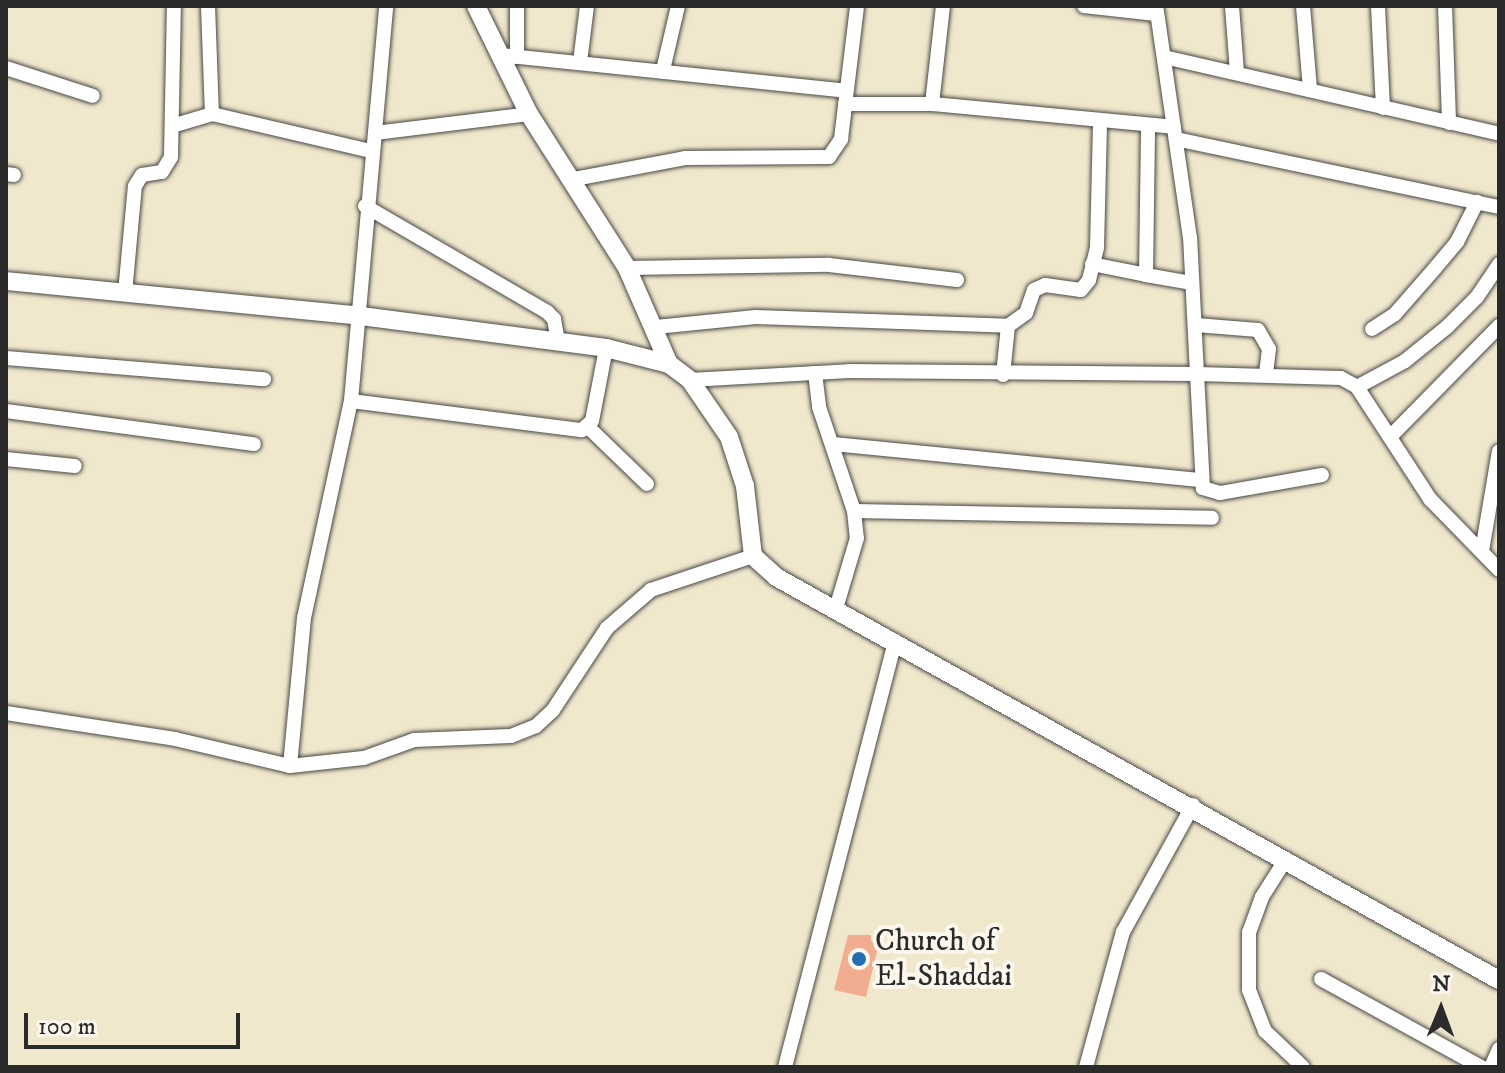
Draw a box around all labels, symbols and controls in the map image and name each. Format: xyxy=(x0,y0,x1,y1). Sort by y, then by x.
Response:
place label: Church of El-Shaddai xyxy=(875,924,1012,994)
marker: Church of El-Shaddai xyxy=(850,950,868,968)
north arrow xyxy=(1401,969,1481,1049)
text: N xyxy=(1432,971,1451,998)
scale bar xyxy=(28,997,244,1047)
text: 100 m xyxy=(38,1012,96,1042)

